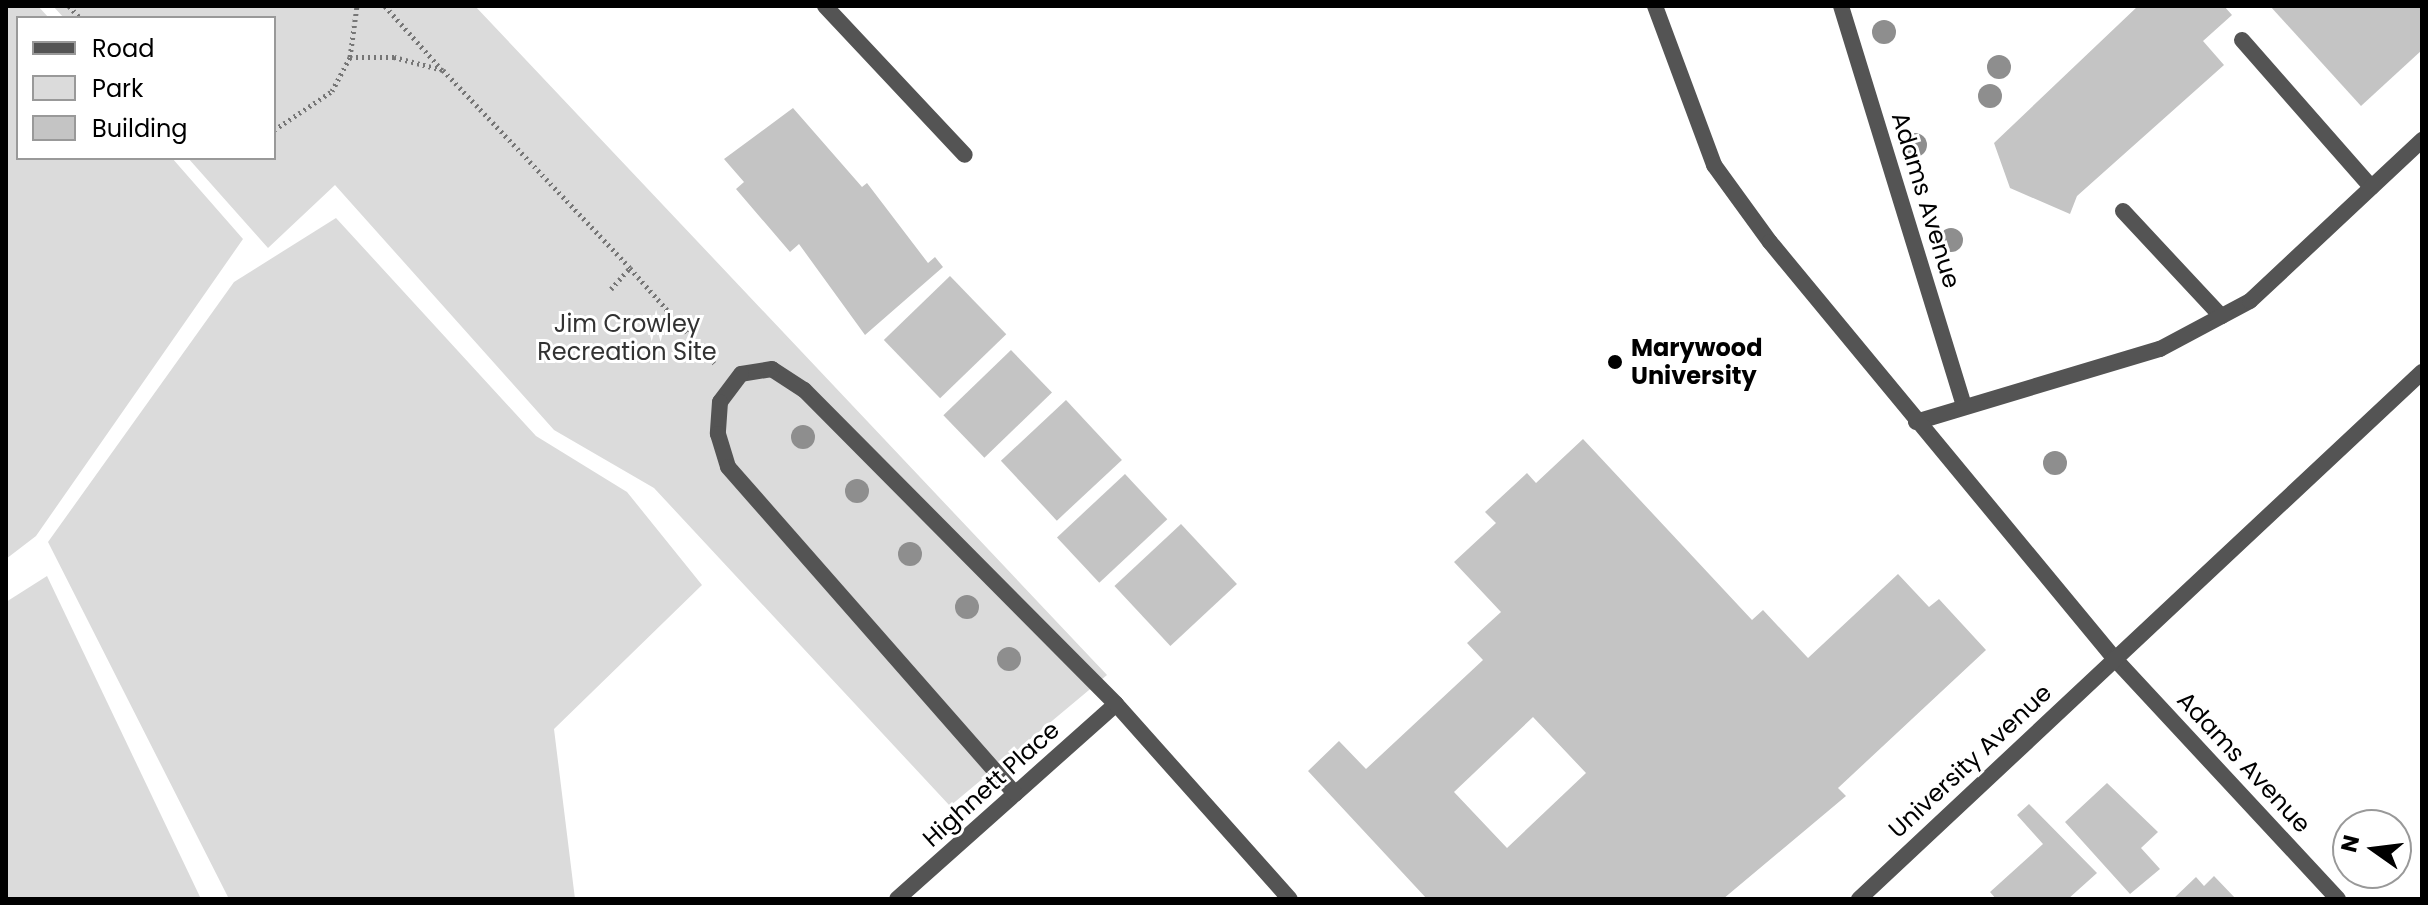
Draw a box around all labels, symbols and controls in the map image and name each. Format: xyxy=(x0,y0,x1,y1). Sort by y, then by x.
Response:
legend xyxy=(16,16,276,160)
text: Road xyxy=(92,32,154,65)
text: Park xyxy=(92,72,143,105)
street label: Adams Avenue xyxy=(1886,109,1966,291)
text: Building xyxy=(92,112,188,145)
park label: Jim Crowley Recreation Site xyxy=(537,310,717,366)
place label: Marywood University xyxy=(1631,334,1762,390)
marker: Marywood University xyxy=(1606,353,1624,371)
street label: University Avenue xyxy=(1883,678,2057,844)
street label: Adams Avenue xyxy=(2171,685,2317,839)
street label: Highnett Place xyxy=(917,715,1065,853)
north arrow xyxy=(2332,809,2412,889)
text: N xyxy=(2333,832,2367,855)

